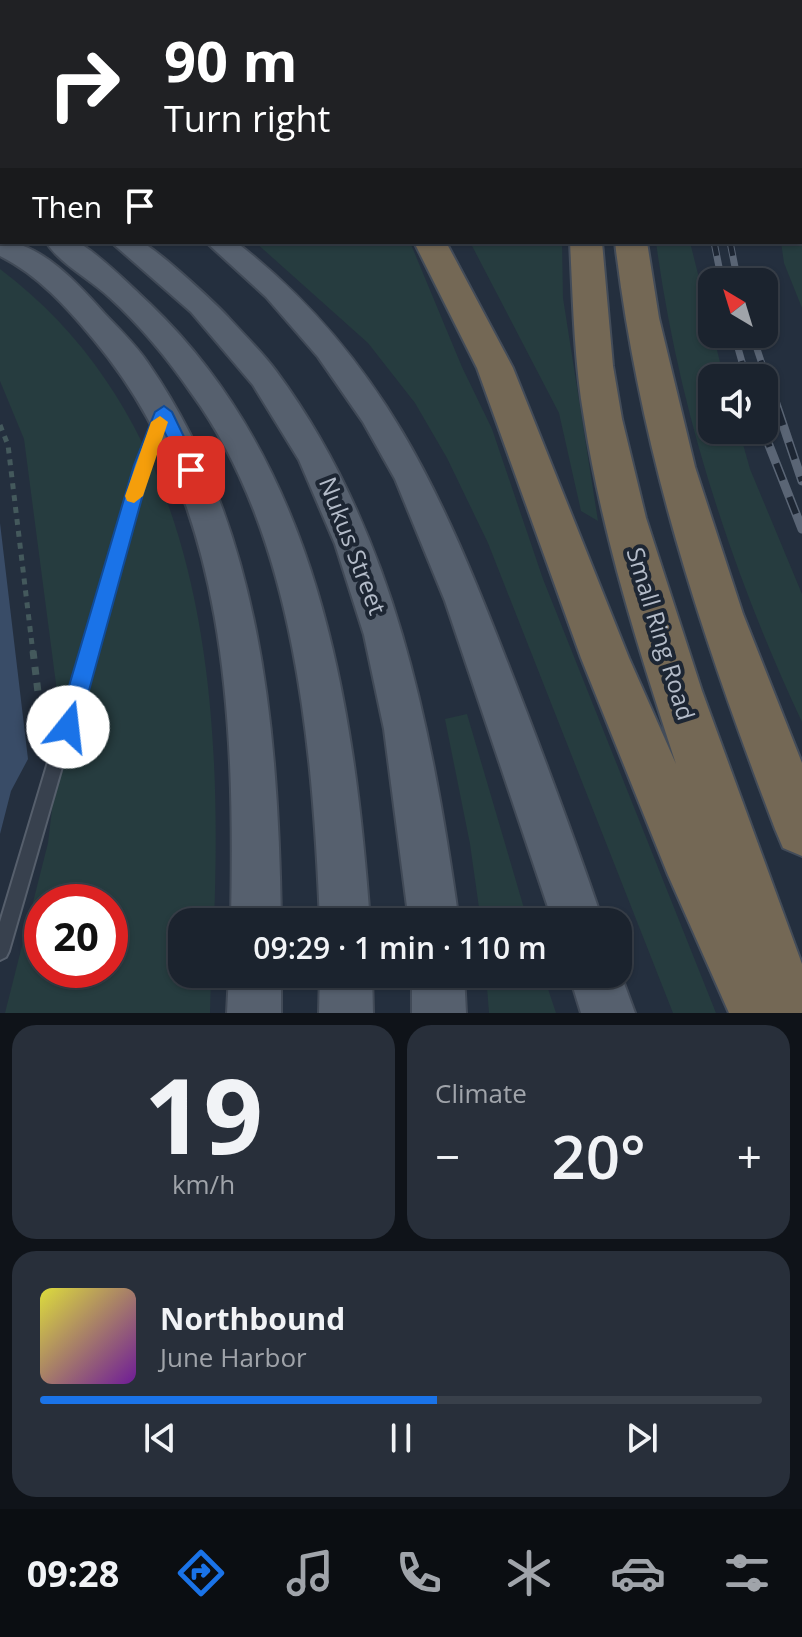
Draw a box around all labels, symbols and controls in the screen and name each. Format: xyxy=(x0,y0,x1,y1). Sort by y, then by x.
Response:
text: 90 m xyxy=(164,22,298,98)
icon: right xyxy=(32,32,136,136)
text: Turn right xyxy=(164,94,330,143)
icon: arrive xyxy=(118,184,162,228)
text: Then xyxy=(32,186,102,227)
north arrow xyxy=(698,268,778,348)
map controls xyxy=(698,268,778,444)
button: sound xyxy=(698,364,778,444)
pin xyxy=(157,436,225,504)
icon: arrive xyxy=(169,448,213,492)
street label: Nukus Street xyxy=(312,472,395,619)
street label: Small Ring Road xyxy=(619,543,703,724)
position arrow xyxy=(26,685,110,769)
speed limit sign: 20 xyxy=(24,884,128,988)
text: 09:29 · 1 min · 110 m xyxy=(253,927,547,968)
text: 19 xyxy=(144,1043,263,1184)
text: Climate xyxy=(435,1075,527,1111)
text: 20° xyxy=(551,1115,646,1197)
text: − xyxy=(435,1126,460,1186)
text: + xyxy=(737,1126,762,1186)
text: km/h xyxy=(172,1166,235,1202)
text: Northbound xyxy=(160,1298,345,1339)
text: June Harbor xyxy=(160,1339,307,1375)
icon: previous xyxy=(138,1416,182,1460)
icon: pause xyxy=(379,1416,423,1460)
icon: next xyxy=(620,1416,664,1460)
icon: directions xyxy=(173,1545,229,1601)
icon: music xyxy=(282,1545,338,1601)
icon: phone xyxy=(391,1545,447,1601)
icon: climate xyxy=(501,1545,557,1601)
icon: car xyxy=(610,1545,666,1601)
icon: filters xyxy=(719,1545,775,1601)
text: 09:28 xyxy=(27,1549,119,1598)

